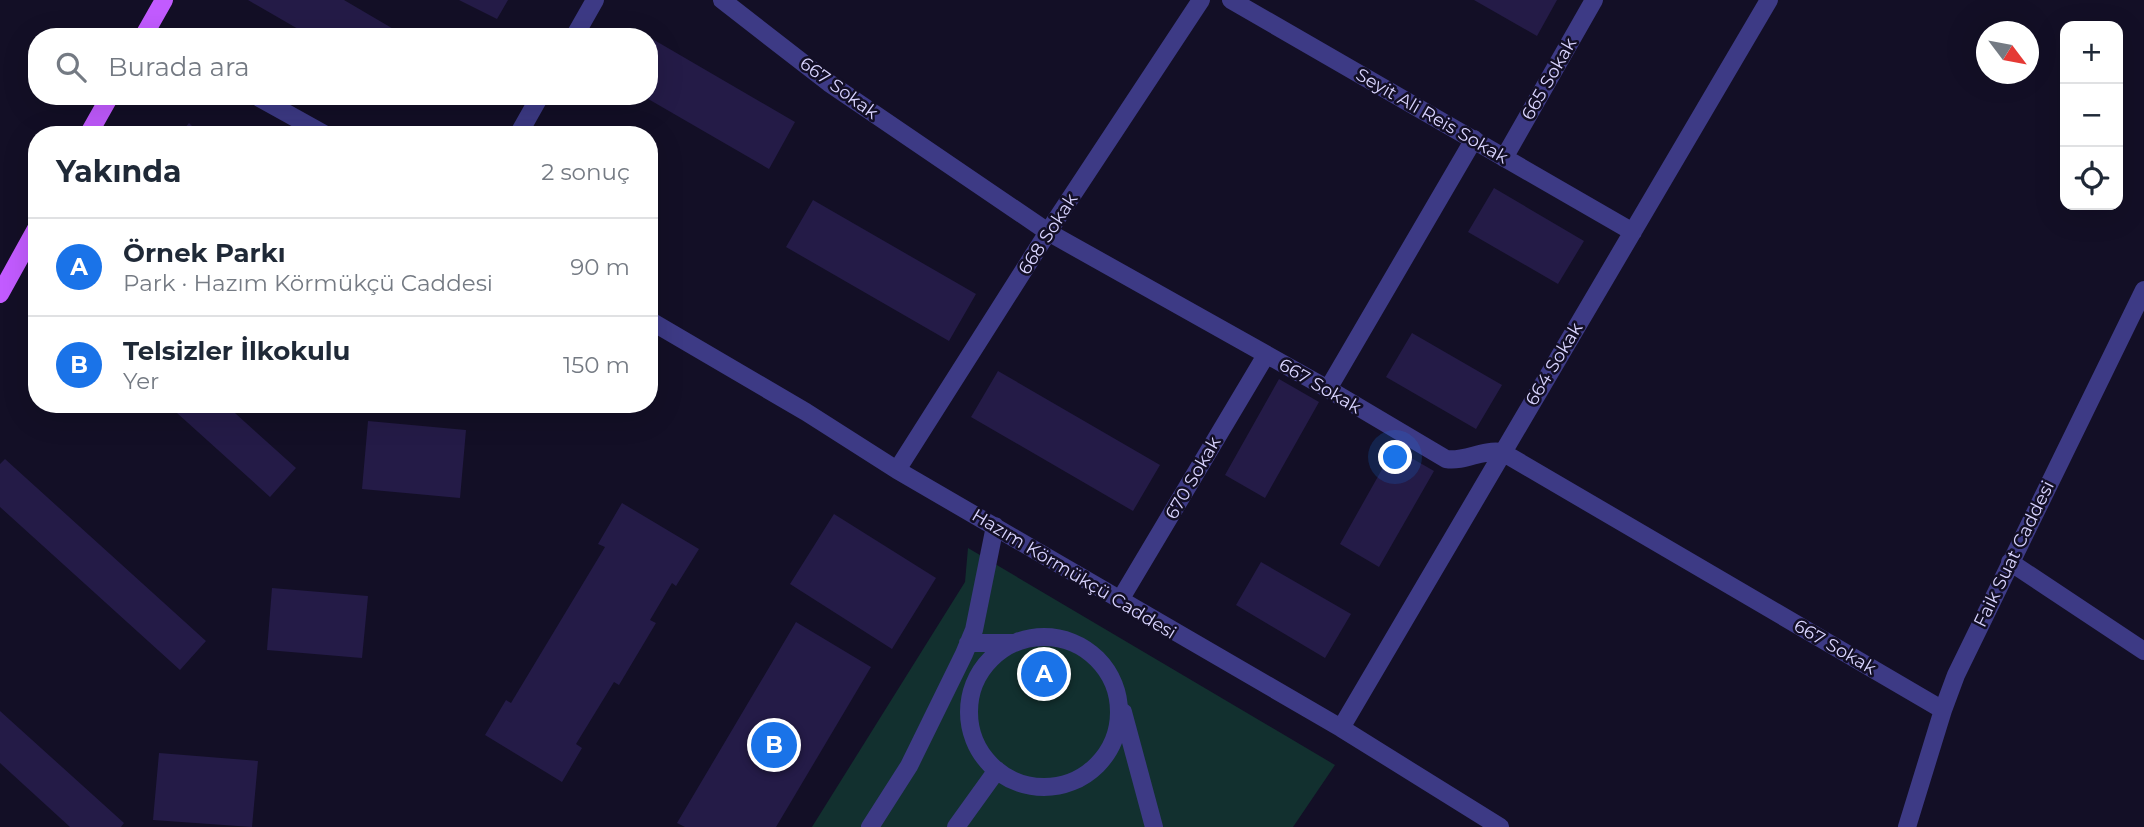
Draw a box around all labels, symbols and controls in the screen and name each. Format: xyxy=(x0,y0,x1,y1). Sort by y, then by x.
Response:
north arrow xyxy=(1976,21,2039,84)
map controls xyxy=(2060,21,2123,210)
button: + xyxy=(2060,21,2123,84)
search box xyxy=(28,28,658,105)
street label: 665 Sokak xyxy=(1517,34,1581,124)
icon: search xyxy=(52,48,90,86)
text: Burada ara xyxy=(108,51,250,83)
street label: 667 Sokak xyxy=(796,52,883,124)
street label: Seyit Ali Reis Sokak xyxy=(1352,63,1512,169)
button: − xyxy=(2060,84,2123,147)
button: locate xyxy=(2060,147,2123,210)
text: Yakında xyxy=(56,153,182,190)
text: 2 sonuç xyxy=(541,158,630,186)
street label: 668 Sokak xyxy=(1014,189,1083,279)
text: Örnek Parkı xyxy=(123,237,285,269)
text: A xyxy=(70,253,88,281)
text: 90 m xyxy=(570,253,630,281)
text: Park · Hazım Körmükçü Caddesi xyxy=(123,269,493,297)
street label: 664 Sokak xyxy=(1521,318,1587,409)
text: Telsizler İlkokulu xyxy=(123,335,350,367)
text: B xyxy=(70,351,88,379)
text: 150 m xyxy=(563,351,630,379)
street label: 667 Sokak xyxy=(1275,354,1365,418)
text: Yer xyxy=(123,367,159,395)
street label: 670 Sokak xyxy=(1160,432,1226,523)
your location xyxy=(1378,440,1412,474)
street label: Faik Suat Caddesi xyxy=(1969,477,2059,631)
street label: Hazım Körmükçü Caddesi xyxy=(968,504,1180,644)
street label: 667 Sokak xyxy=(1790,615,1880,679)
pin: A xyxy=(1021,648,1067,700)
pin: B xyxy=(751,719,797,771)

